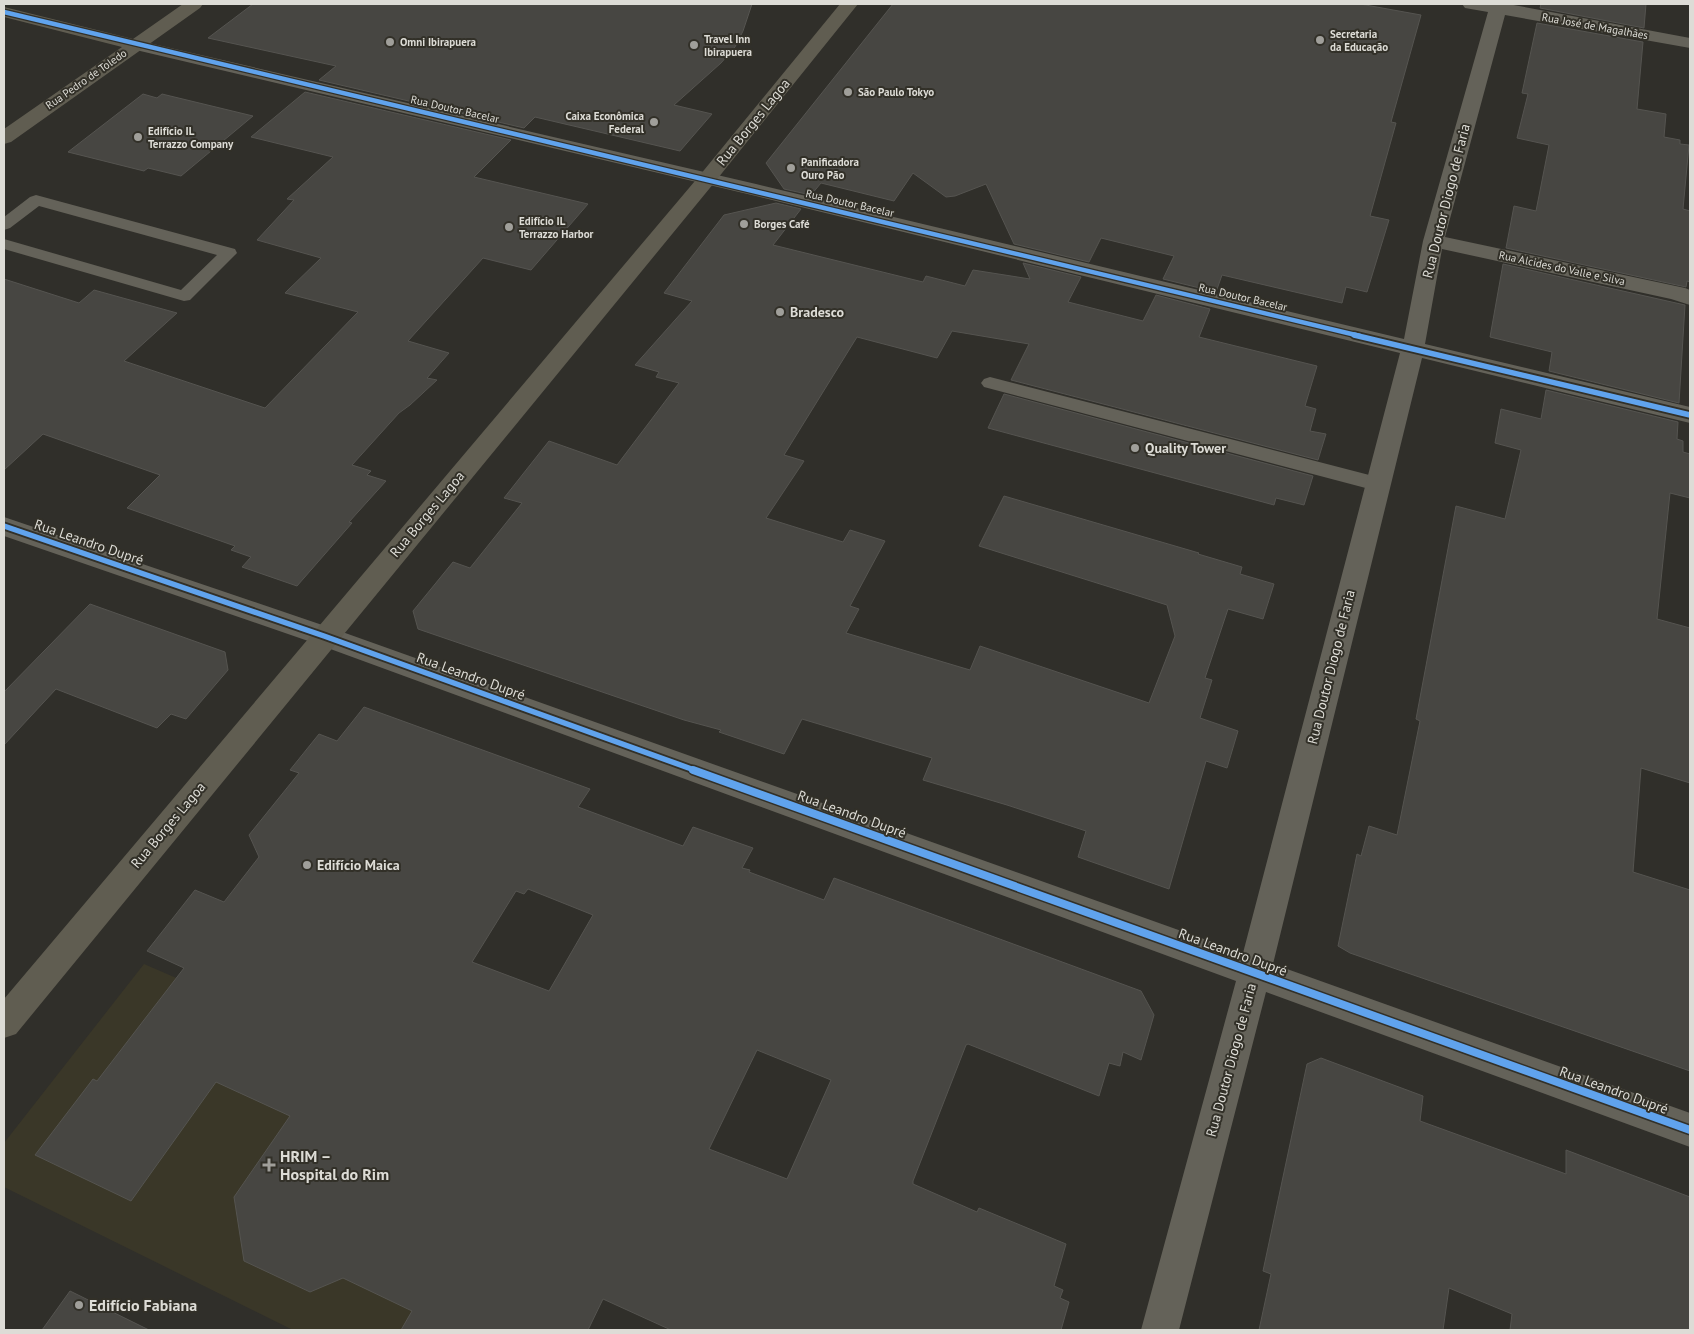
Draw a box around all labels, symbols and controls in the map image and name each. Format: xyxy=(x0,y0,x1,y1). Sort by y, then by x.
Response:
street label: Rua José de Magalhães xyxy=(1541,10,1650,42)
place label: Secretaria da Educação xyxy=(1330,27,1388,54)
place label: Travel Inn Ibirapuera xyxy=(704,32,752,59)
marker: Secretaria da Educação xyxy=(1314,34,1326,46)
place label: Omni Ibirapuera xyxy=(400,35,476,49)
marker: Omni Ibirapuera xyxy=(384,36,396,48)
marker: Travel Inn Ibirapuera xyxy=(688,39,700,51)
street label: Rua Pedro de Toledo xyxy=(43,46,129,112)
street label: Rua Borges Lagoa xyxy=(712,75,794,169)
place label: São Paulo Tokyo xyxy=(858,85,934,99)
marker: São Paulo Tokyo xyxy=(842,86,854,98)
street label: Rua Doutor Bacelar xyxy=(409,92,501,126)
place label: Caixa Econômica Federal xyxy=(565,109,645,136)
marker: Caixa Econômica Federal xyxy=(648,116,660,128)
street label: Rua Doutor Diogo de Faria xyxy=(1418,122,1474,280)
place label: Edifício IL Terrazzo Company xyxy=(148,124,234,151)
marker: Edifício IL Terrazzo Company xyxy=(132,131,144,143)
place label: Panificadora Ouro Pão xyxy=(801,155,859,182)
marker: Panificadora Ouro Pão xyxy=(785,162,797,174)
street label: Rua Doutor Bacelar xyxy=(804,186,896,220)
place label: Edifício IL Terrazzo Harbor xyxy=(519,214,594,241)
place label: Borges Café xyxy=(754,217,810,231)
marker: Borges Café xyxy=(738,218,750,230)
marker: Edifício IL Terrazzo Harbor xyxy=(503,221,515,233)
street label: Rua Alcides do Valle e Silva xyxy=(1498,248,1626,288)
street label: Rua Doutor Bacelar xyxy=(1197,280,1289,314)
place label: Bradesco xyxy=(790,303,845,321)
marker: Bradesco xyxy=(774,306,786,318)
place label: Quality Tower xyxy=(1145,439,1226,457)
marker: Quality Tower xyxy=(1129,442,1141,454)
street label: Rua Borges Lagoa xyxy=(386,467,468,561)
street label: Rua Leandro Dupré xyxy=(32,515,146,569)
street label: Rua Doutor Diogo de Faria xyxy=(1303,588,1359,746)
street label: Rua Leandro Dupré xyxy=(414,648,528,704)
street label: Rua Borges Lagoa xyxy=(127,778,209,872)
street label: Rua Leandro Dupré xyxy=(795,786,909,842)
place label: Edifício Maica xyxy=(317,856,400,874)
marker: Edifício Maica xyxy=(301,859,313,871)
street label: Rua Leandro Dupré xyxy=(1176,924,1290,980)
street label: Rua Doutor Diogo de Faria xyxy=(1202,981,1260,1139)
street label: Rua Leandro Dupré xyxy=(1557,1062,1671,1118)
place label: HRIM – Hospital do Rim xyxy=(280,1146,389,1184)
marker: HRIM – Hospital do Rim xyxy=(262,1158,276,1172)
place label: Edifício Fabiana xyxy=(89,1295,197,1315)
marker: Edifício Fabiana xyxy=(73,1299,85,1311)

